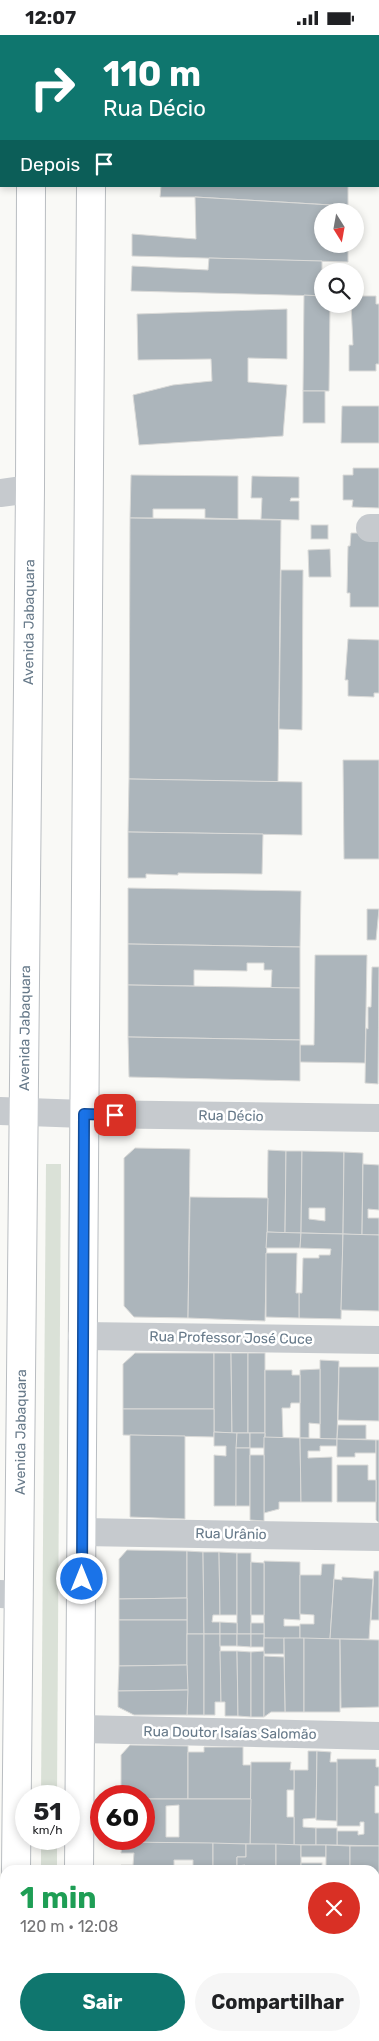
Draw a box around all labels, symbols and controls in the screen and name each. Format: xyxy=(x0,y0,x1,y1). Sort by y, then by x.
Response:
text: 12:07 xyxy=(25,6,76,29)
text: 110 m xyxy=(103,53,201,95)
icon: right xyxy=(20,55,85,120)
text: Rua Décio xyxy=(103,95,206,122)
icon: arrive xyxy=(90,150,118,178)
text: Depois xyxy=(20,153,80,176)
north arrow xyxy=(314,203,364,253)
map controls xyxy=(314,203,364,313)
button: search xyxy=(314,263,364,313)
street label: Avenida Jabaquara xyxy=(20,559,38,685)
street label: Avenida Jabaquara xyxy=(15,965,34,1091)
pin xyxy=(94,1094,136,1136)
icon: arrive xyxy=(101,1101,129,1129)
street label: Rua Décio xyxy=(198,1107,264,1125)
street label: Rua Professor José Cuce xyxy=(149,1328,313,1348)
street label: Avenida Jabaquara xyxy=(11,1369,30,1495)
street label: Rua Urânio xyxy=(195,1525,267,1543)
position arrow xyxy=(55,1552,107,1604)
street label: Rua Doutor Isaías Salomão xyxy=(143,1723,317,1743)
speed limit sign: 60 xyxy=(90,1785,155,1850)
text: 51 xyxy=(33,1797,62,1826)
text: km/h xyxy=(33,1823,62,1837)
text: 1 min xyxy=(20,1880,97,1916)
button: close xyxy=(308,1882,360,1934)
text: 120 m · 12:08 xyxy=(20,1917,118,1936)
button: Sair xyxy=(20,1973,185,2031)
button: Compartilhar xyxy=(195,1973,360,2031)

